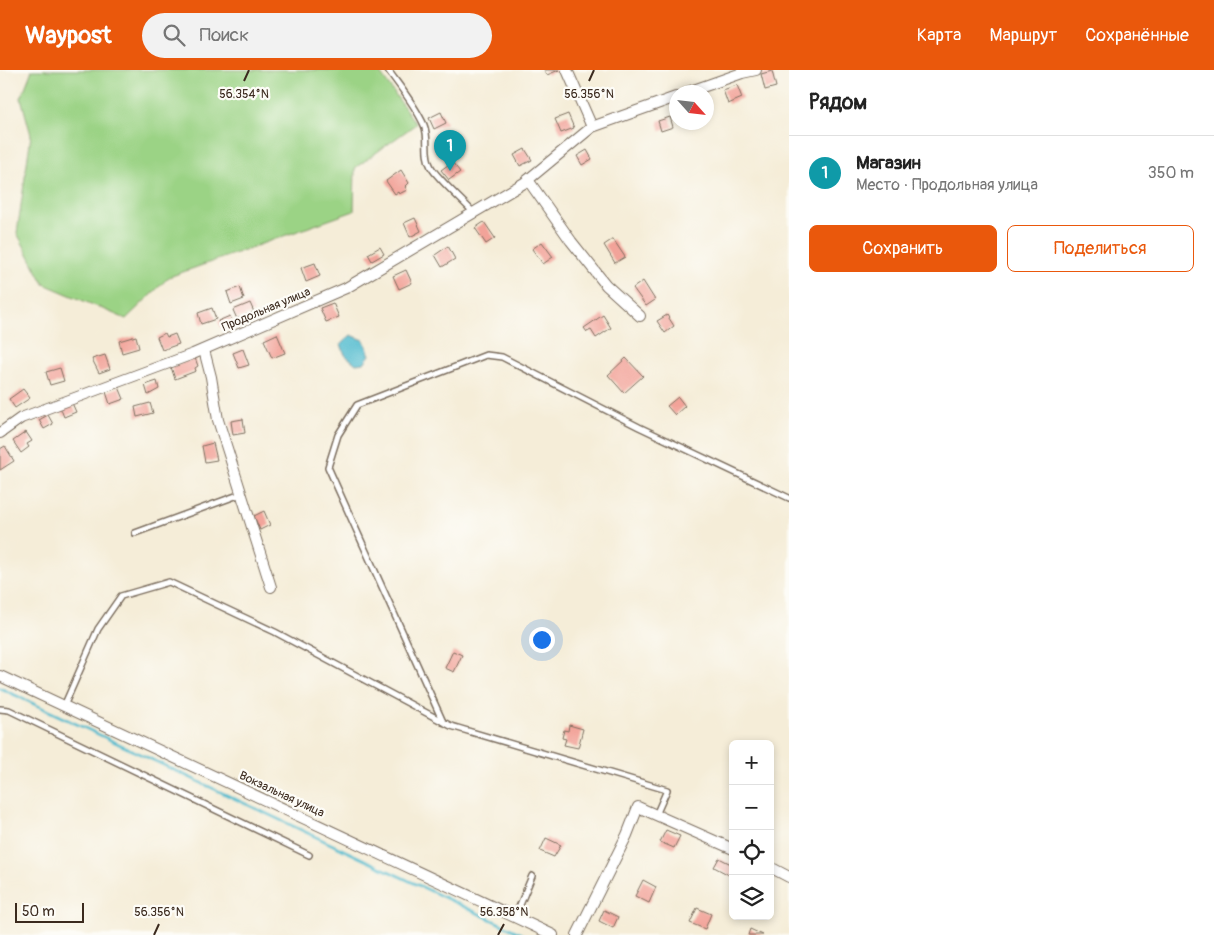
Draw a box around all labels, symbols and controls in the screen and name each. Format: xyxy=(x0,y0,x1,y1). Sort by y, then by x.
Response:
search box xyxy=(142,13,492,58)
text: Waypost xyxy=(25,21,112,50)
icon: search xyxy=(160,21,188,49)
text: Поиск xyxy=(200,23,249,47)
text: Карта xyxy=(917,24,961,47)
text: Маршрут xyxy=(989,24,1057,47)
text: Сохранённые xyxy=(1085,24,1189,47)
north arrow xyxy=(669,85,714,130)
text: 56.354°N xyxy=(219,87,269,102)
text: 56.356°N xyxy=(564,87,614,102)
text: Рядом xyxy=(809,89,867,116)
pin: 1 xyxy=(434,130,466,171)
text: Магазин xyxy=(856,151,921,175)
text: 1 xyxy=(822,163,828,183)
text: 350 m xyxy=(1148,163,1194,183)
text: Место · Продольная улица xyxy=(856,175,1038,195)
button: Сохранить xyxy=(809,225,997,272)
button: Поделиться xyxy=(1007,225,1194,272)
street label: Продольная улица xyxy=(220,284,313,335)
your location xyxy=(529,627,555,653)
map controls xyxy=(729,740,774,920)
button: + xyxy=(729,740,774,785)
street label: Вокзальная улица xyxy=(237,768,327,821)
button: − xyxy=(729,785,774,830)
button: locate xyxy=(729,830,774,875)
button: layers xyxy=(729,875,774,920)
scale bar xyxy=(15,900,84,923)
text: 50 m xyxy=(22,903,55,920)
text: 56.356°N xyxy=(134,905,184,920)
text: 56.358°N xyxy=(480,905,528,920)

